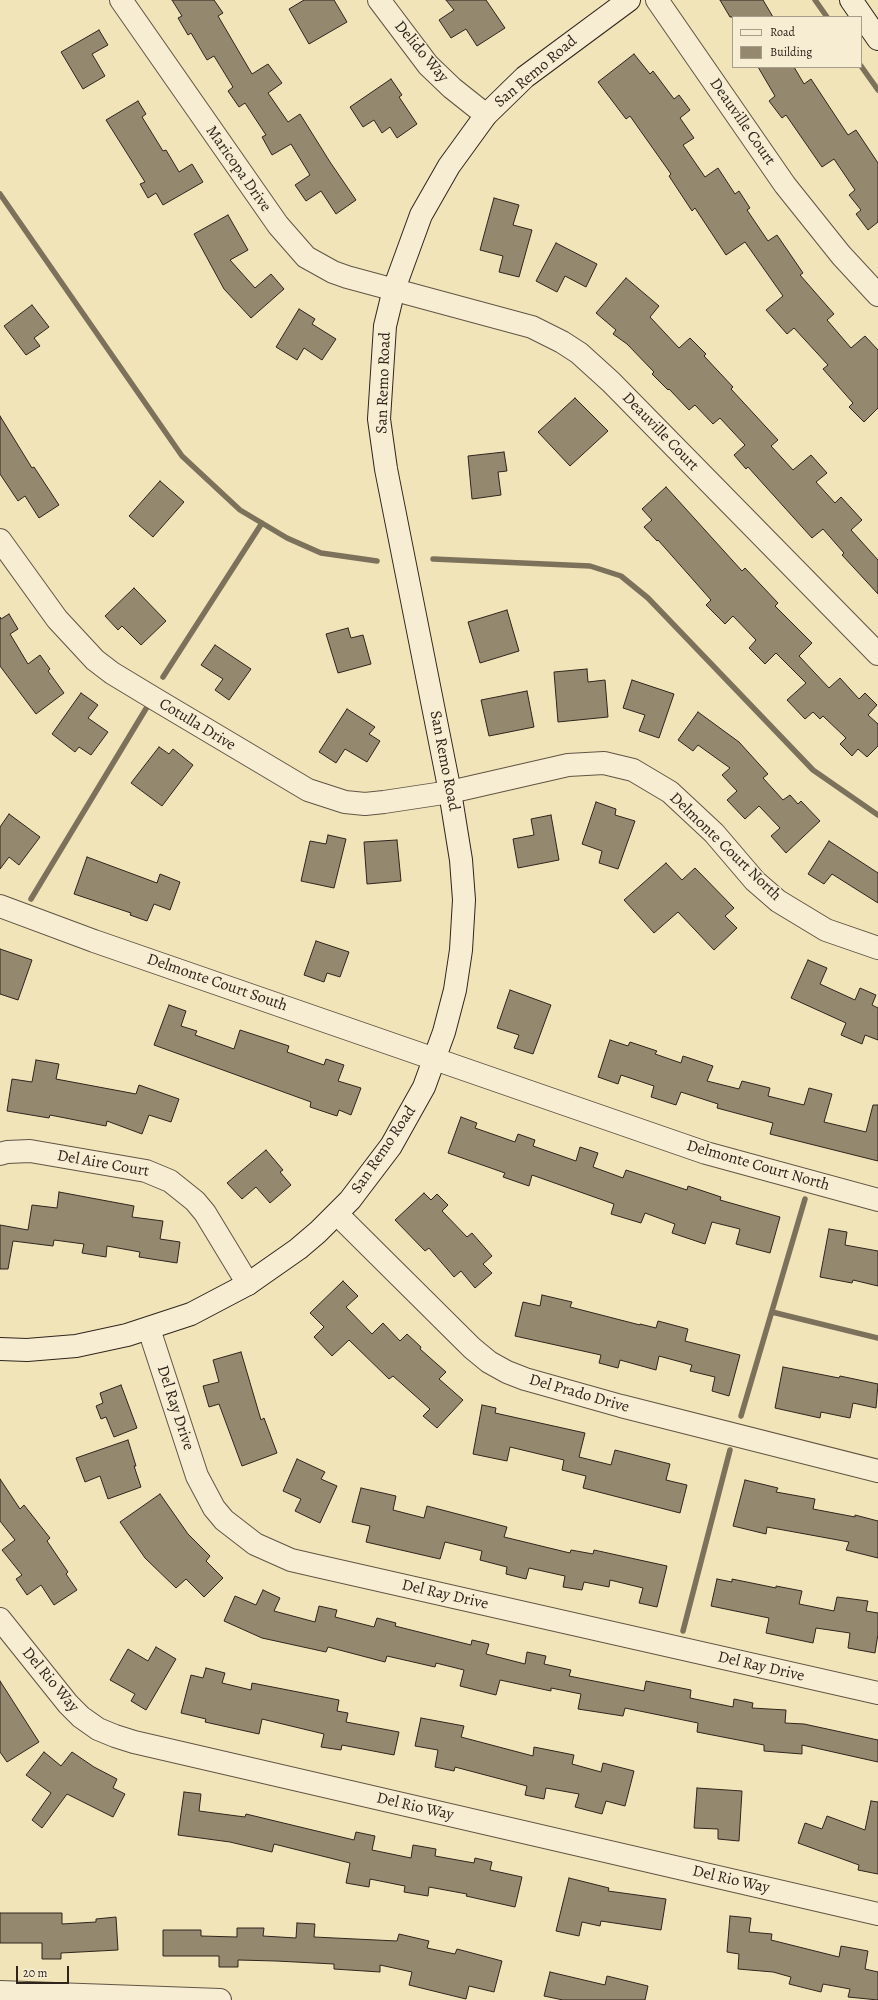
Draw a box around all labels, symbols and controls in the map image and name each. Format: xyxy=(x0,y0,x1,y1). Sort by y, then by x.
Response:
legend xyxy=(732,16,862,68)
street label: Delido Way xyxy=(390,17,452,87)
text: Road xyxy=(770,24,795,40)
street label: San Remo Road xyxy=(491,32,581,112)
text: Building xyxy=(770,44,812,60)
street label: Deauville Court xyxy=(705,75,779,169)
street label: Maricopa Drive xyxy=(201,122,275,216)
street label: San Remo Road xyxy=(373,332,395,434)
street label: Deauville Court xyxy=(618,389,702,475)
street label: Cotulla Drive xyxy=(155,695,239,755)
street label: San Remo Road xyxy=(425,709,463,813)
street label: Delmonte Court North xyxy=(665,789,785,905)
street label: Delmonte Court South xyxy=(144,950,290,1016)
street label: San Remo Road xyxy=(348,1102,420,1198)
street label: Delmonte Court North xyxy=(684,1136,832,1196)
street label: Del Aire Court xyxy=(56,1146,150,1182)
street label: Del Ray Drive xyxy=(152,1363,198,1453)
street label: Del Prado Drive xyxy=(527,1371,631,1417)
street label: Del Ray Drive xyxy=(400,1576,490,1614)
street label: Del Rio Way xyxy=(17,1644,83,1716)
street label: Del Ray Drive xyxy=(716,1648,806,1686)
street label: Del Rio Way xyxy=(375,1789,455,1825)
street label: Del Rio Way xyxy=(691,1862,771,1898)
scale bar xyxy=(18,1958,71,1984)
text: 20 m xyxy=(23,1965,47,1981)

